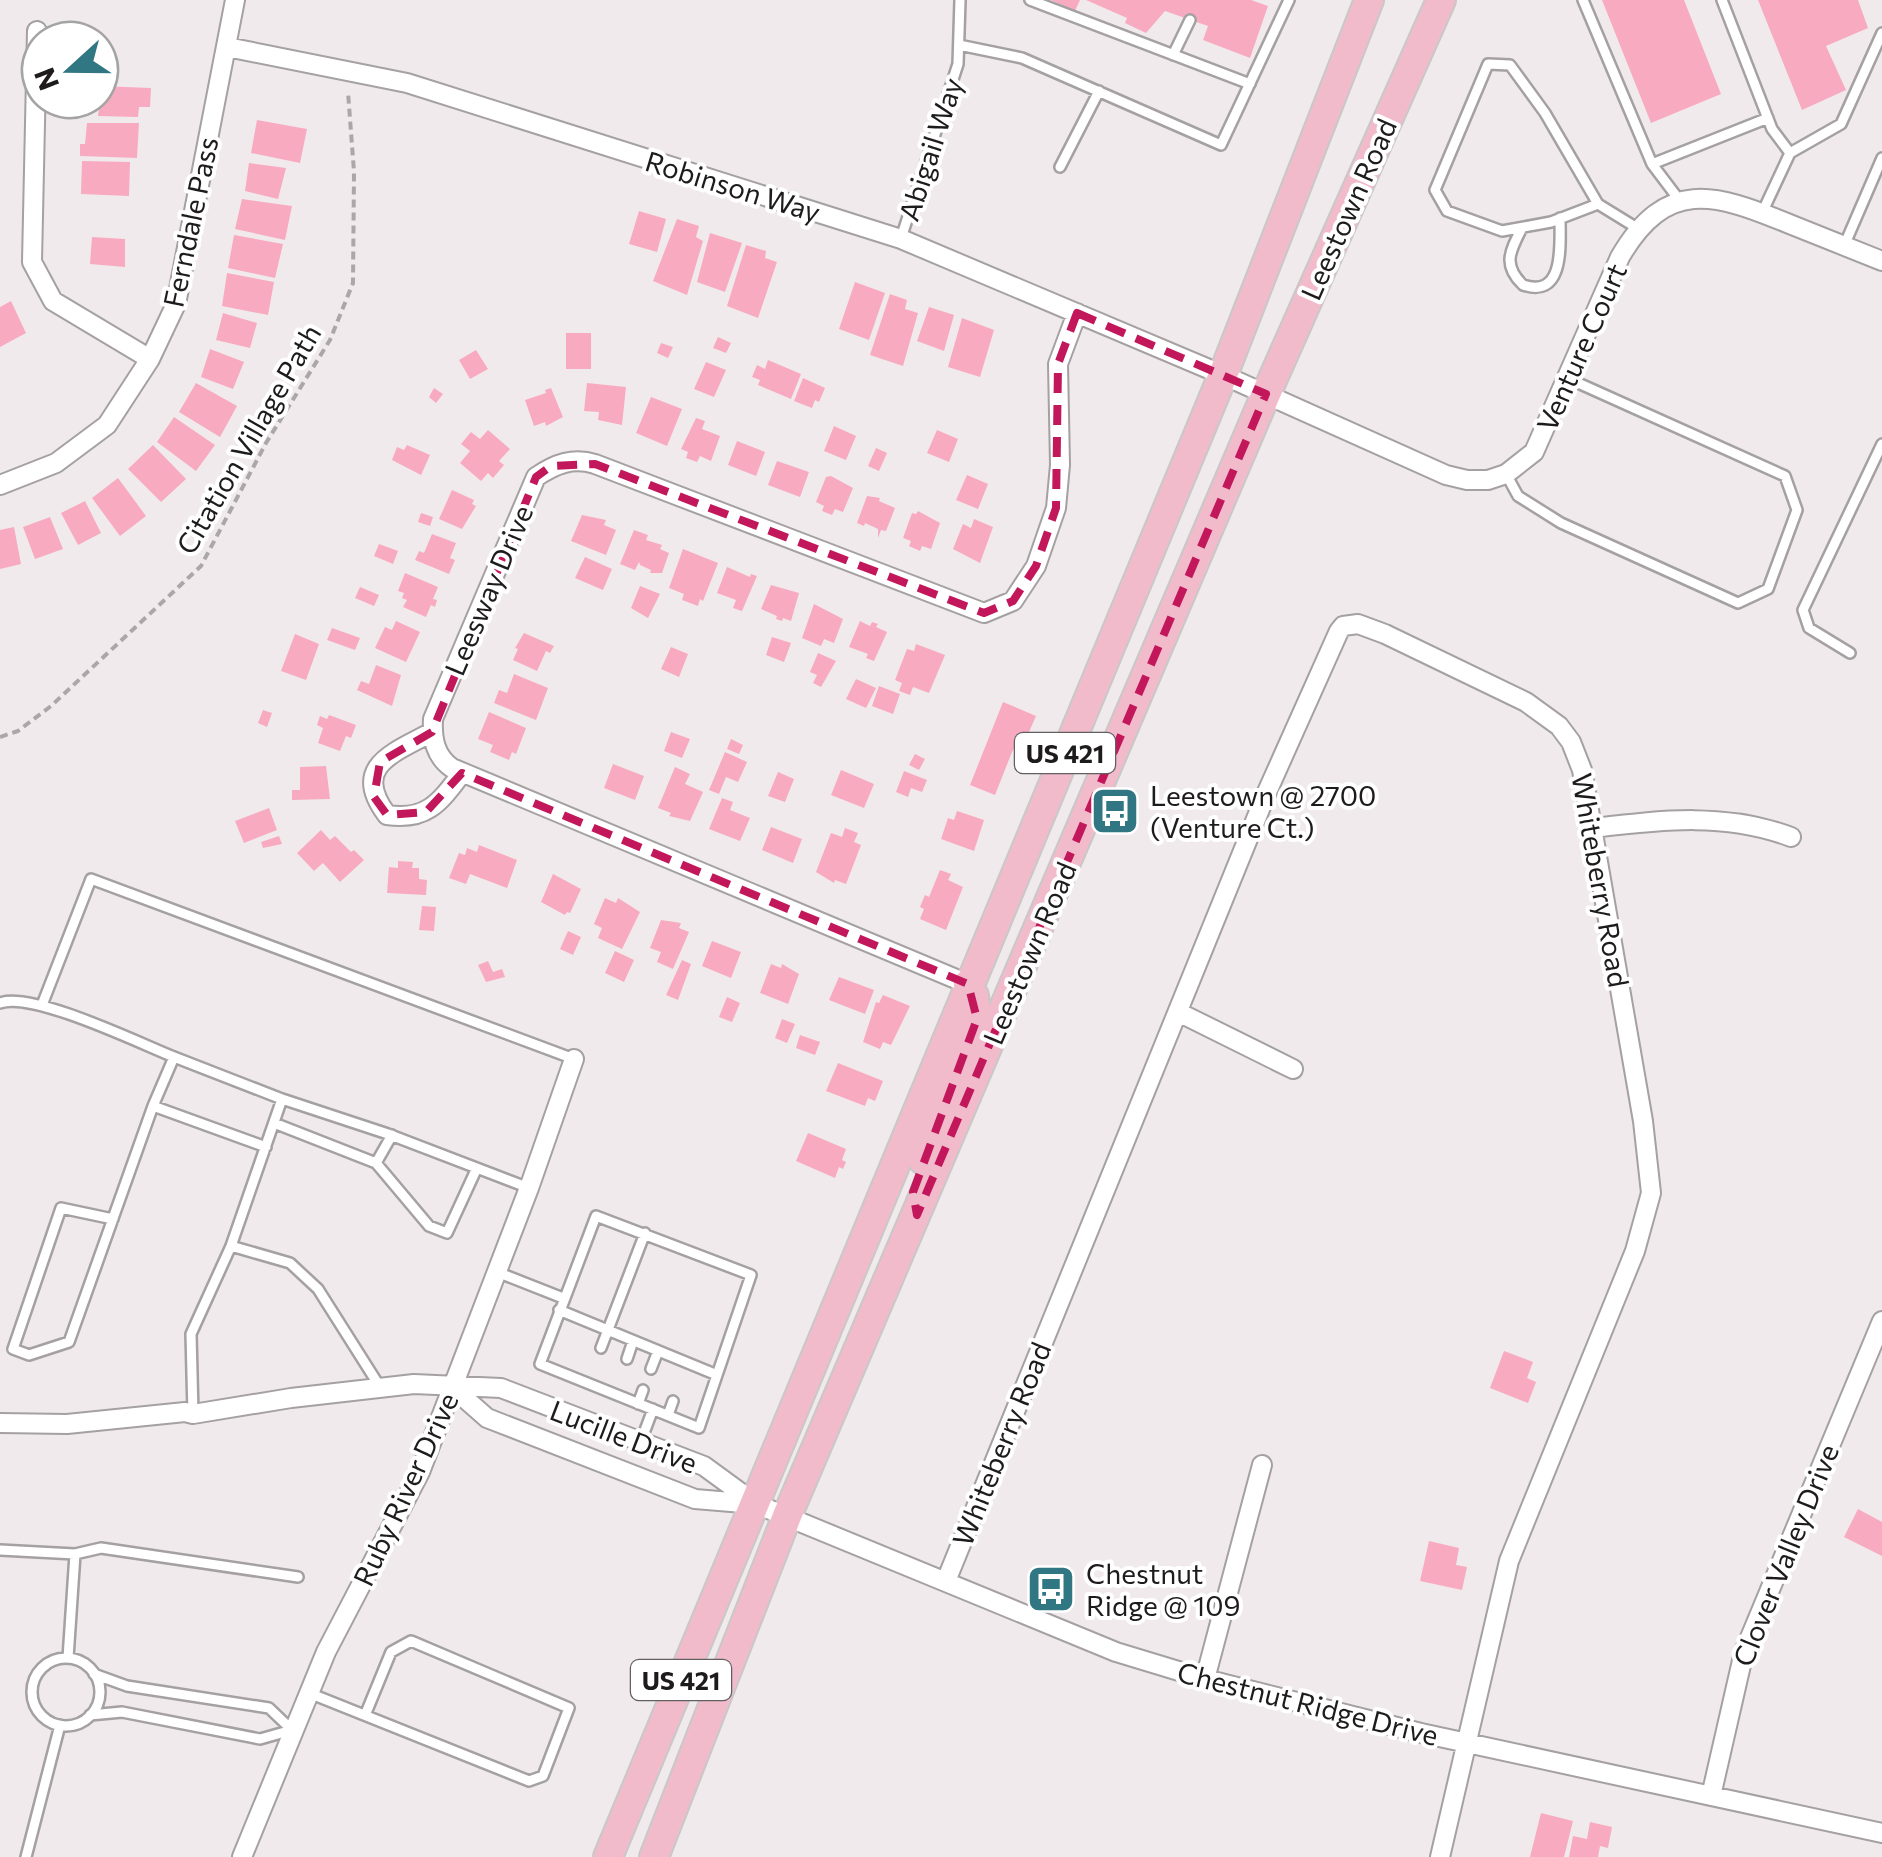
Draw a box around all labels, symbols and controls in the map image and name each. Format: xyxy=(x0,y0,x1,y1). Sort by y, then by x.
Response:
north arrow xyxy=(20,20,120,120)
text: N xyxy=(26,63,65,95)
street label: Abigail Way xyxy=(891,73,969,225)
street label: Leestown Road xyxy=(1293,113,1403,305)
street label: Ferndale Pass xyxy=(155,134,225,310)
street label: Robinson Way xyxy=(641,143,825,229)
street label: Venture Court xyxy=(1529,258,1633,436)
street label: Citation Village Path xyxy=(168,318,328,560)
street label: Leesway Drive xyxy=(437,500,539,680)
road number: US 421 xyxy=(1015,733,1115,773)
street label: Whiteberry Road xyxy=(1565,770,1637,990)
place label: Leestown @ 2700 (Venture Ct.) xyxy=(1150,778,1376,844)
bus stop icon: Leestown @ 2700 (Venture Ct.) xyxy=(1089,785,1141,837)
street label: Leestown Road xyxy=(975,857,1083,1049)
street label: Whiteberry Road xyxy=(945,1337,1057,1551)
street label: Ruby River Drive xyxy=(345,1387,465,1591)
street label: Lucille Drive xyxy=(546,1392,702,1480)
street label: Clover Valley Drive xyxy=(1725,1439,1845,1671)
place label: Chestnut Ridge @ 109 xyxy=(1086,1556,1240,1622)
bus stop icon: Chestnut Ridge @ 109 xyxy=(1025,1563,1077,1615)
street label: Chestnut Ridge Drive xyxy=(1174,1654,1442,1752)
road number: US 421 xyxy=(631,1660,731,1700)

